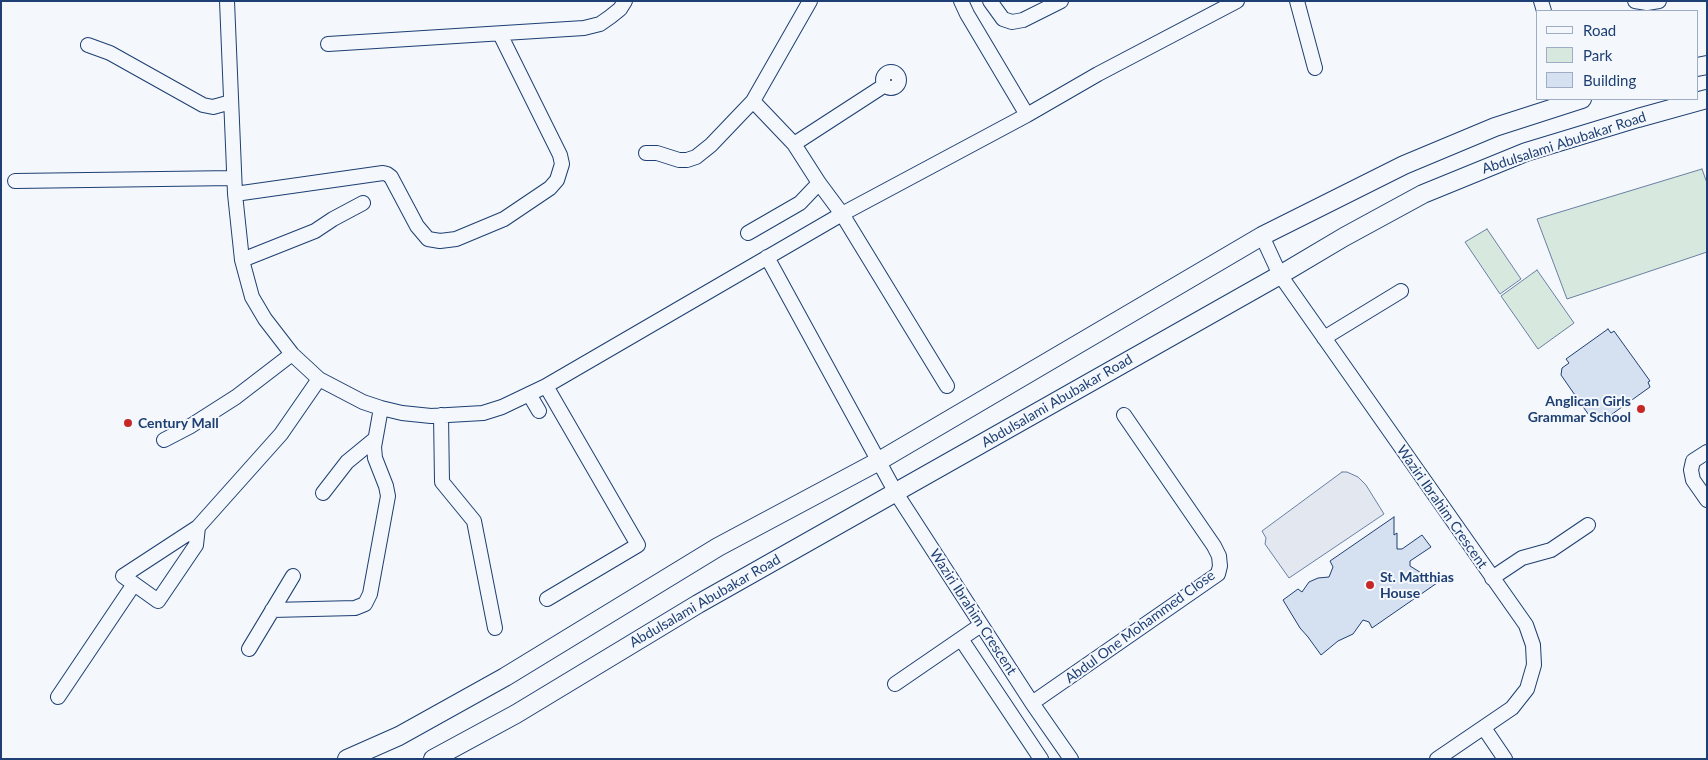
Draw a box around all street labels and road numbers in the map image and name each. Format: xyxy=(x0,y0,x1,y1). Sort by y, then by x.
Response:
street label: Abdulsalami Abubakar Road xyxy=(1480,108,1648,178)
street label: Abdulsalami Abubakar Road xyxy=(978,351,1136,451)
street label: Waziri Ibrahim Crescent xyxy=(1393,442,1491,572)
street label: Waziri Ibrahim Crescent xyxy=(926,546,1020,678)
street label: Abdulsalami Abubakar Road xyxy=(626,551,784,651)
street label: Abdul One Mohammed Close xyxy=(1062,567,1218,687)

